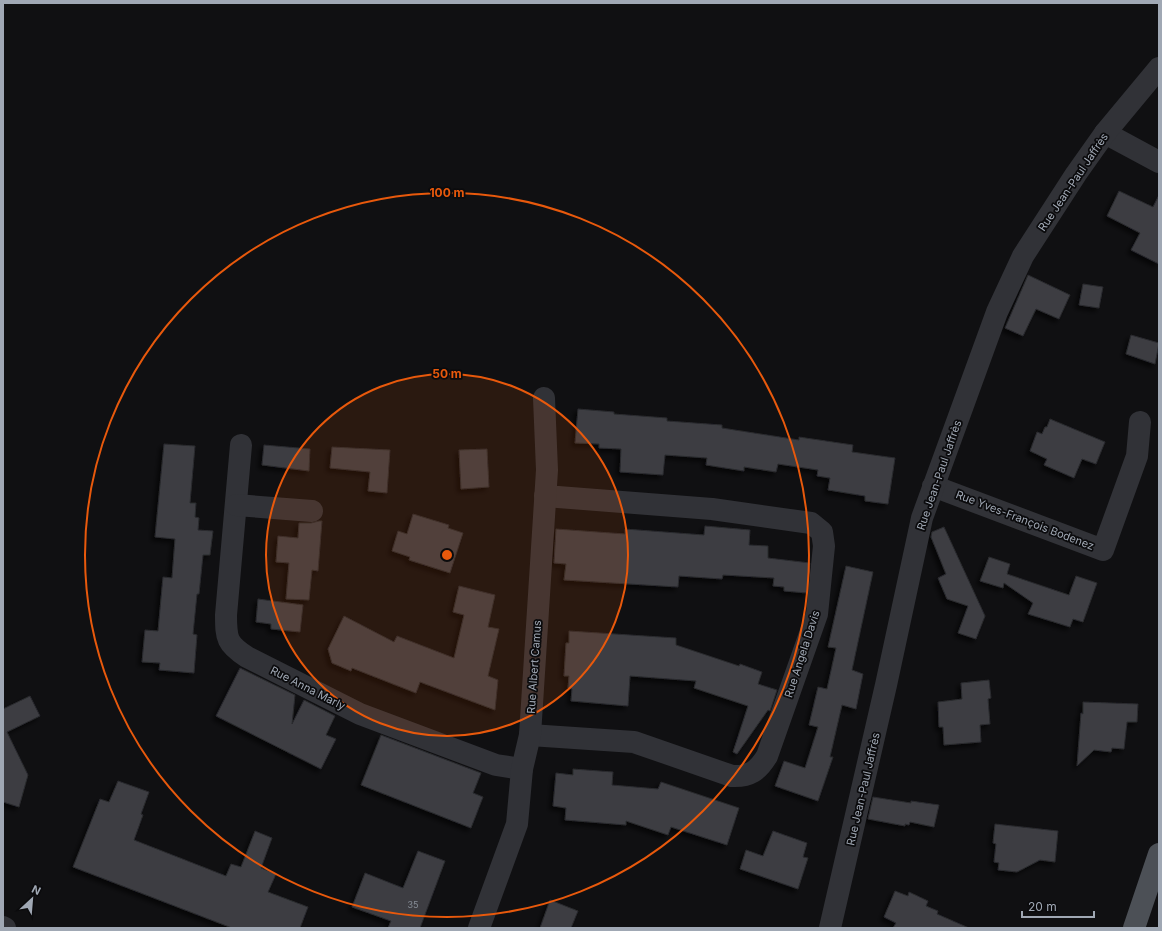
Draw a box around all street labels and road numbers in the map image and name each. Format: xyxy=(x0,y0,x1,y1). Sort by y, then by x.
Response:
street label: Rue Jean-Paul Jaffrès xyxy=(1035,130,1111,234)
street label: Rue Jean-Paul Jaffrès xyxy=(914,418,964,532)
street label: Rue Yves-François Bodenez xyxy=(954,487,1096,553)
street label: Rue Angela Davis xyxy=(781,608,823,699)
street label: Rue Albert Camus xyxy=(524,620,544,714)
street label: Rue Anna Marly xyxy=(268,663,348,713)
street label: Rue Jean-Paul Jaffrès xyxy=(843,731,883,847)

